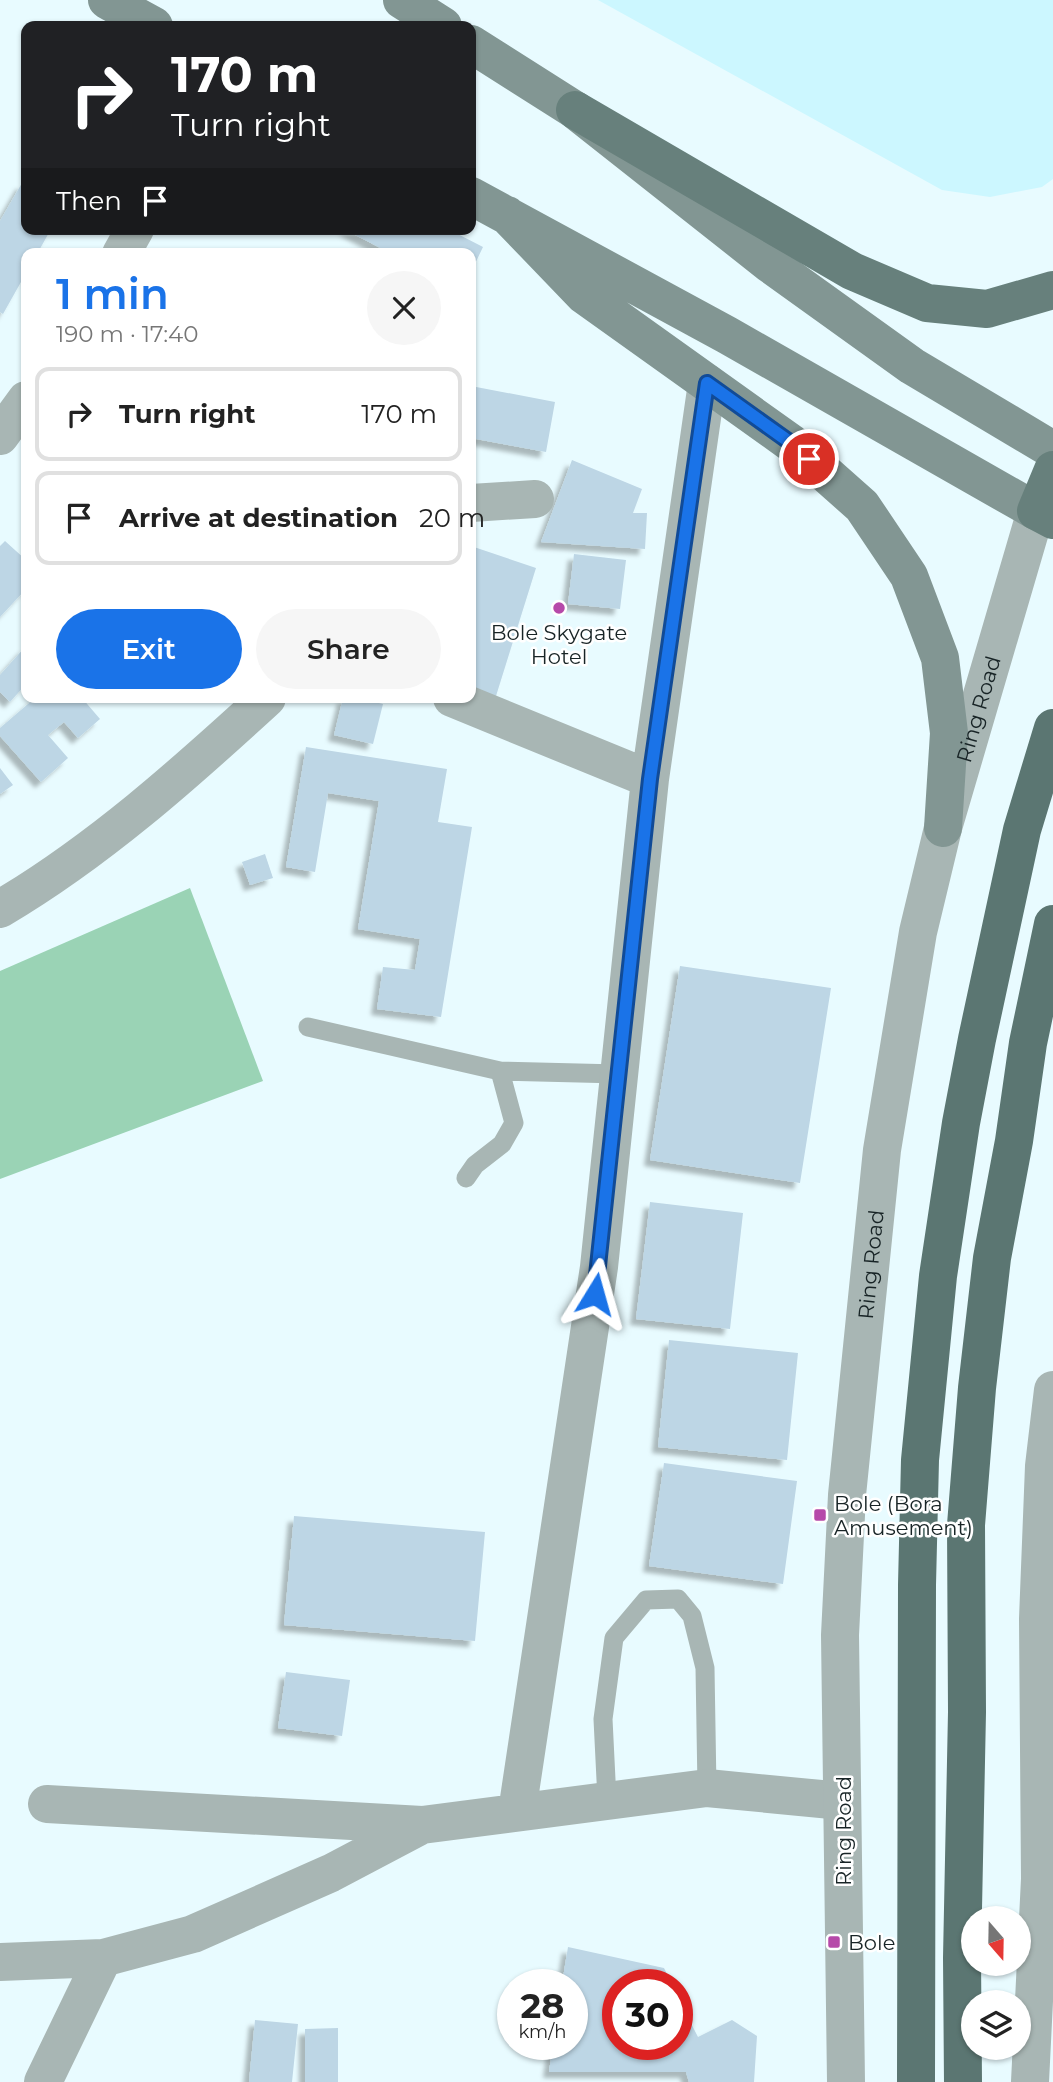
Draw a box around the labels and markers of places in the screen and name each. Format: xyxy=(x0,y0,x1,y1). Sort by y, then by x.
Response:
pin xyxy=(779,429,839,489)
marker: Bole Skygate Hotel xyxy=(551,600,567,616)
place label: Bole Skygate Hotel xyxy=(491,620,627,669)
place label: Bole (Bora Amusement) xyxy=(834,1491,973,1540)
marker: Bole (Bora Amusement) xyxy=(812,1507,828,1523)
place label: Bole xyxy=(848,1930,895,1955)
marker: Bole xyxy=(826,1934,842,1950)

